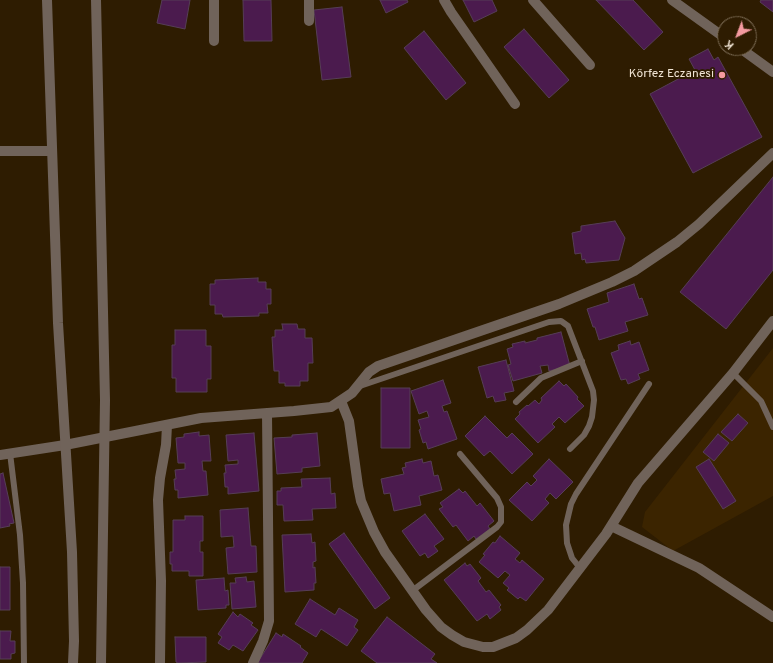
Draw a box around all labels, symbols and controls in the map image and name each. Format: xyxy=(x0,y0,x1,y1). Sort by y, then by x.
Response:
north arrow xyxy=(717,16,757,56)
text: K xyxy=(722,36,737,52)
place label: Körfez Eczanesi xyxy=(629,68,714,82)
marker: Körfez Eczanesi xyxy=(717,70,727,80)

